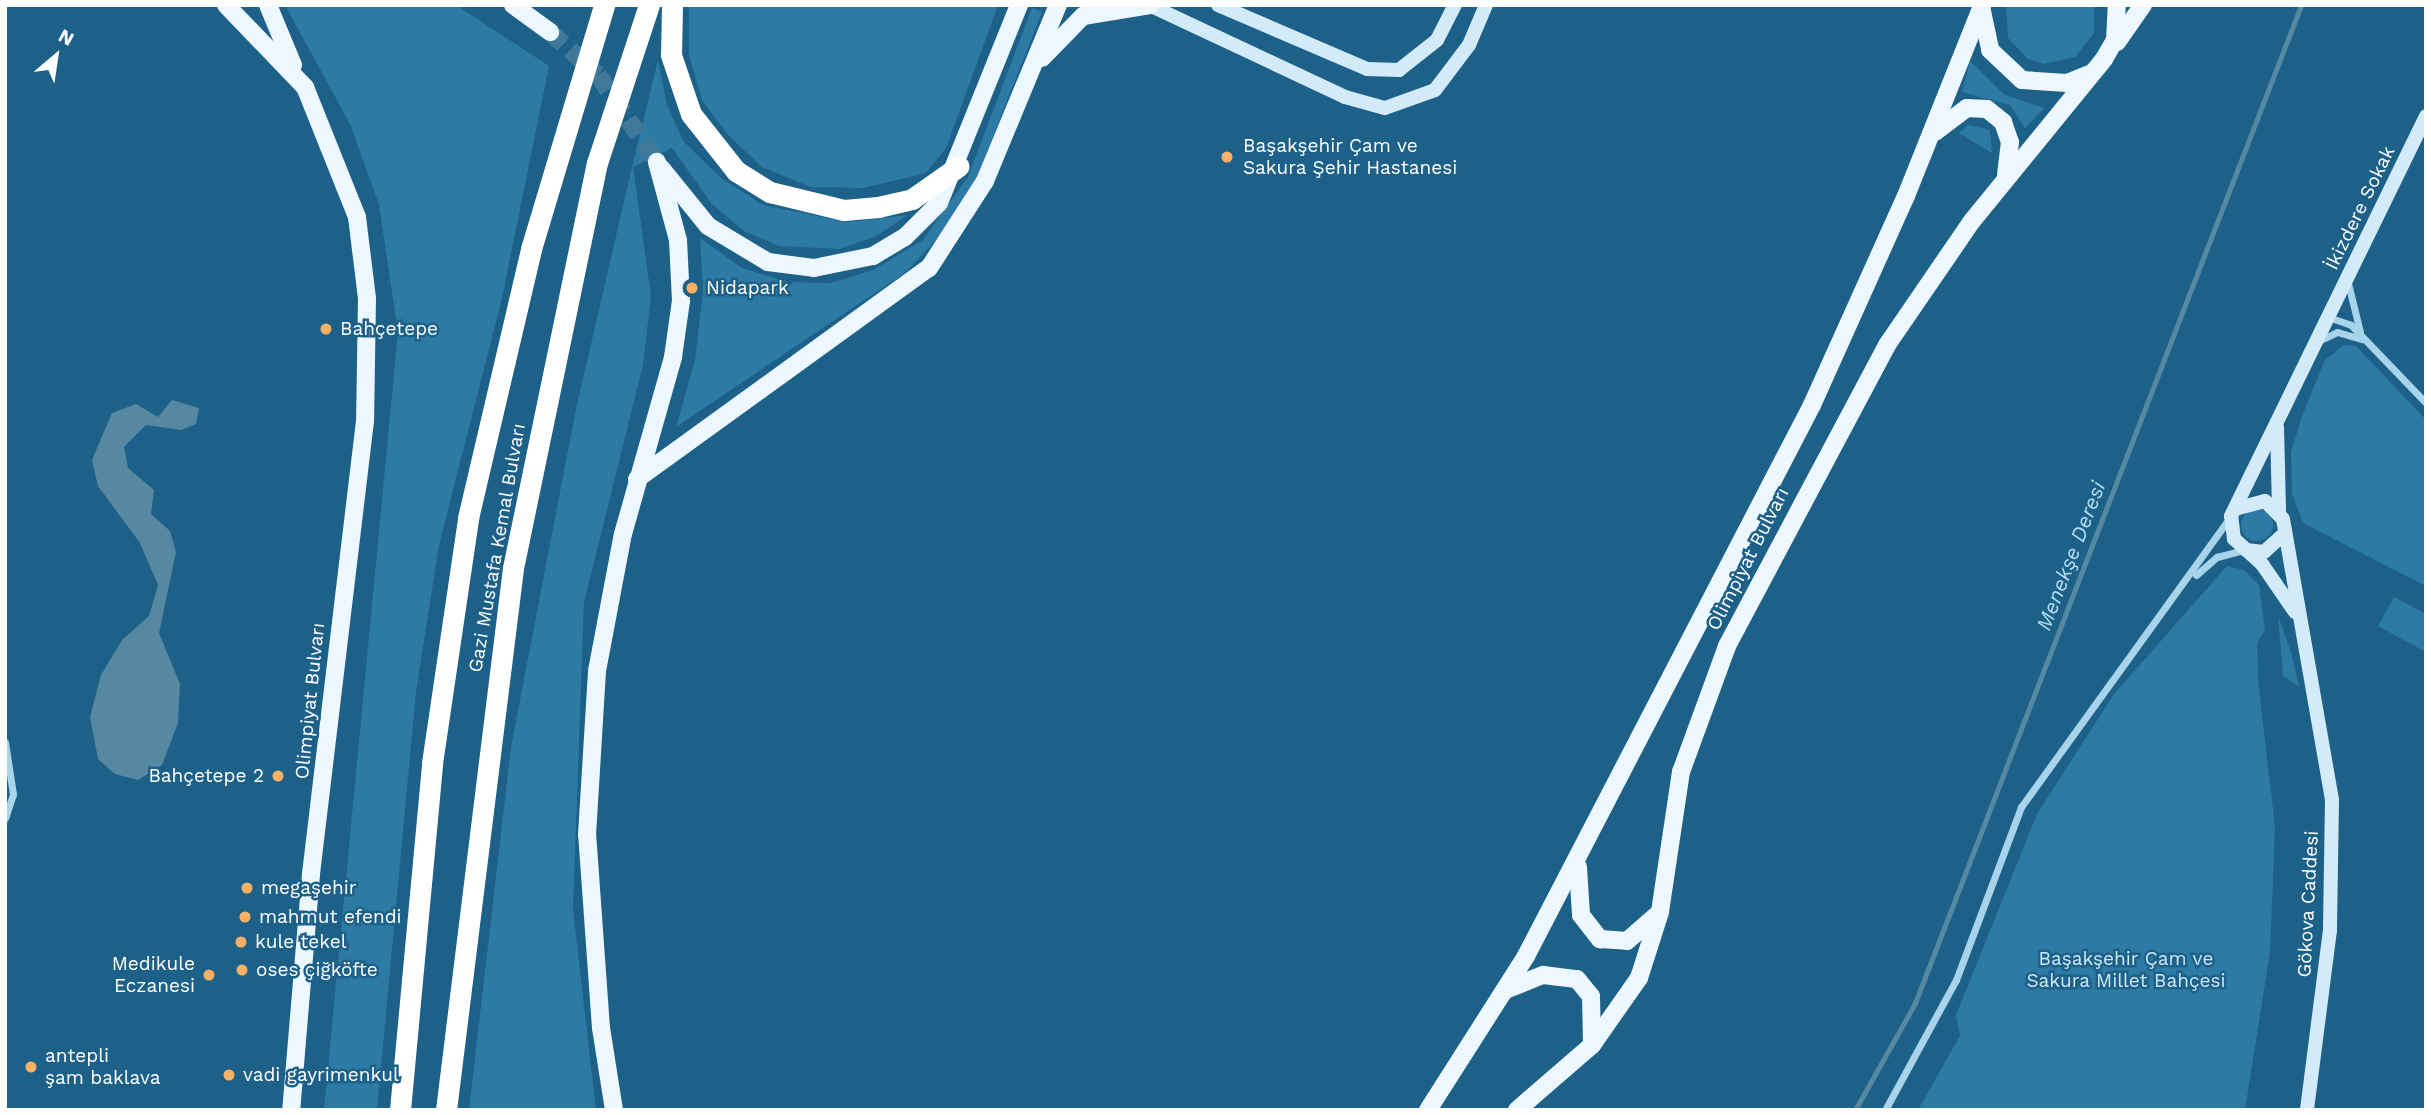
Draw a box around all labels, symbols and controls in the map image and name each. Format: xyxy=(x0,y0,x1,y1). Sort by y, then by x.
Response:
north arrow xyxy=(21,21,91,91)
text: N xyxy=(55,24,78,51)
place label: Başakşehir Çam ve Sakura Şehir Hastanesi xyxy=(1243,135,1458,179)
street label: İkizdere Sokak xyxy=(2320,142,2400,274)
marker: Başakşehir Çam ve Sakura Şehir Hastanesi xyxy=(1217,147,1237,167)
place label: Nidapark xyxy=(706,277,789,299)
marker: Nidapark xyxy=(684,280,700,296)
place label: Bahçetepe xyxy=(340,318,438,340)
marker: Bahçetepe xyxy=(318,321,334,337)
street label: Gazi Mustafa Kemal Bulvarı xyxy=(464,421,530,675)
water label: Menekşe Deresi xyxy=(2031,478,2111,634)
street label: Olimpiyat Bulvarı xyxy=(1702,484,1794,634)
street label: Olimpiyat Bulvarı xyxy=(290,622,330,780)
place label: Bahçetepe 2 xyxy=(148,765,264,787)
marker: Bahçetepe 2 xyxy=(270,768,286,784)
street label: Gökova Caddesi xyxy=(2293,830,2323,978)
place label: megaşehir xyxy=(261,877,356,899)
marker: megaşehir xyxy=(239,880,255,896)
place label: mahmut efendi xyxy=(259,906,402,928)
marker: mahmut efendi xyxy=(237,909,253,925)
place label: kule tekel xyxy=(255,931,347,953)
marker: kule tekel xyxy=(233,934,249,950)
park label: Başakşehir Çam ve Sakura Millet Bahçesi xyxy=(2026,948,2226,992)
place label: Medikule Eczanesi xyxy=(112,953,195,997)
place label: oses çiğköfte xyxy=(256,959,378,981)
marker: oses çiğköfte xyxy=(234,962,250,978)
marker: Medikule Eczanesi xyxy=(201,967,217,983)
place label: antepli şam baklava xyxy=(45,1045,160,1089)
marker: antepli şam baklava xyxy=(23,1059,39,1075)
place label: vadi gayrimenkul xyxy=(243,1064,399,1086)
marker: vadi gayrimenkul xyxy=(221,1067,237,1083)

